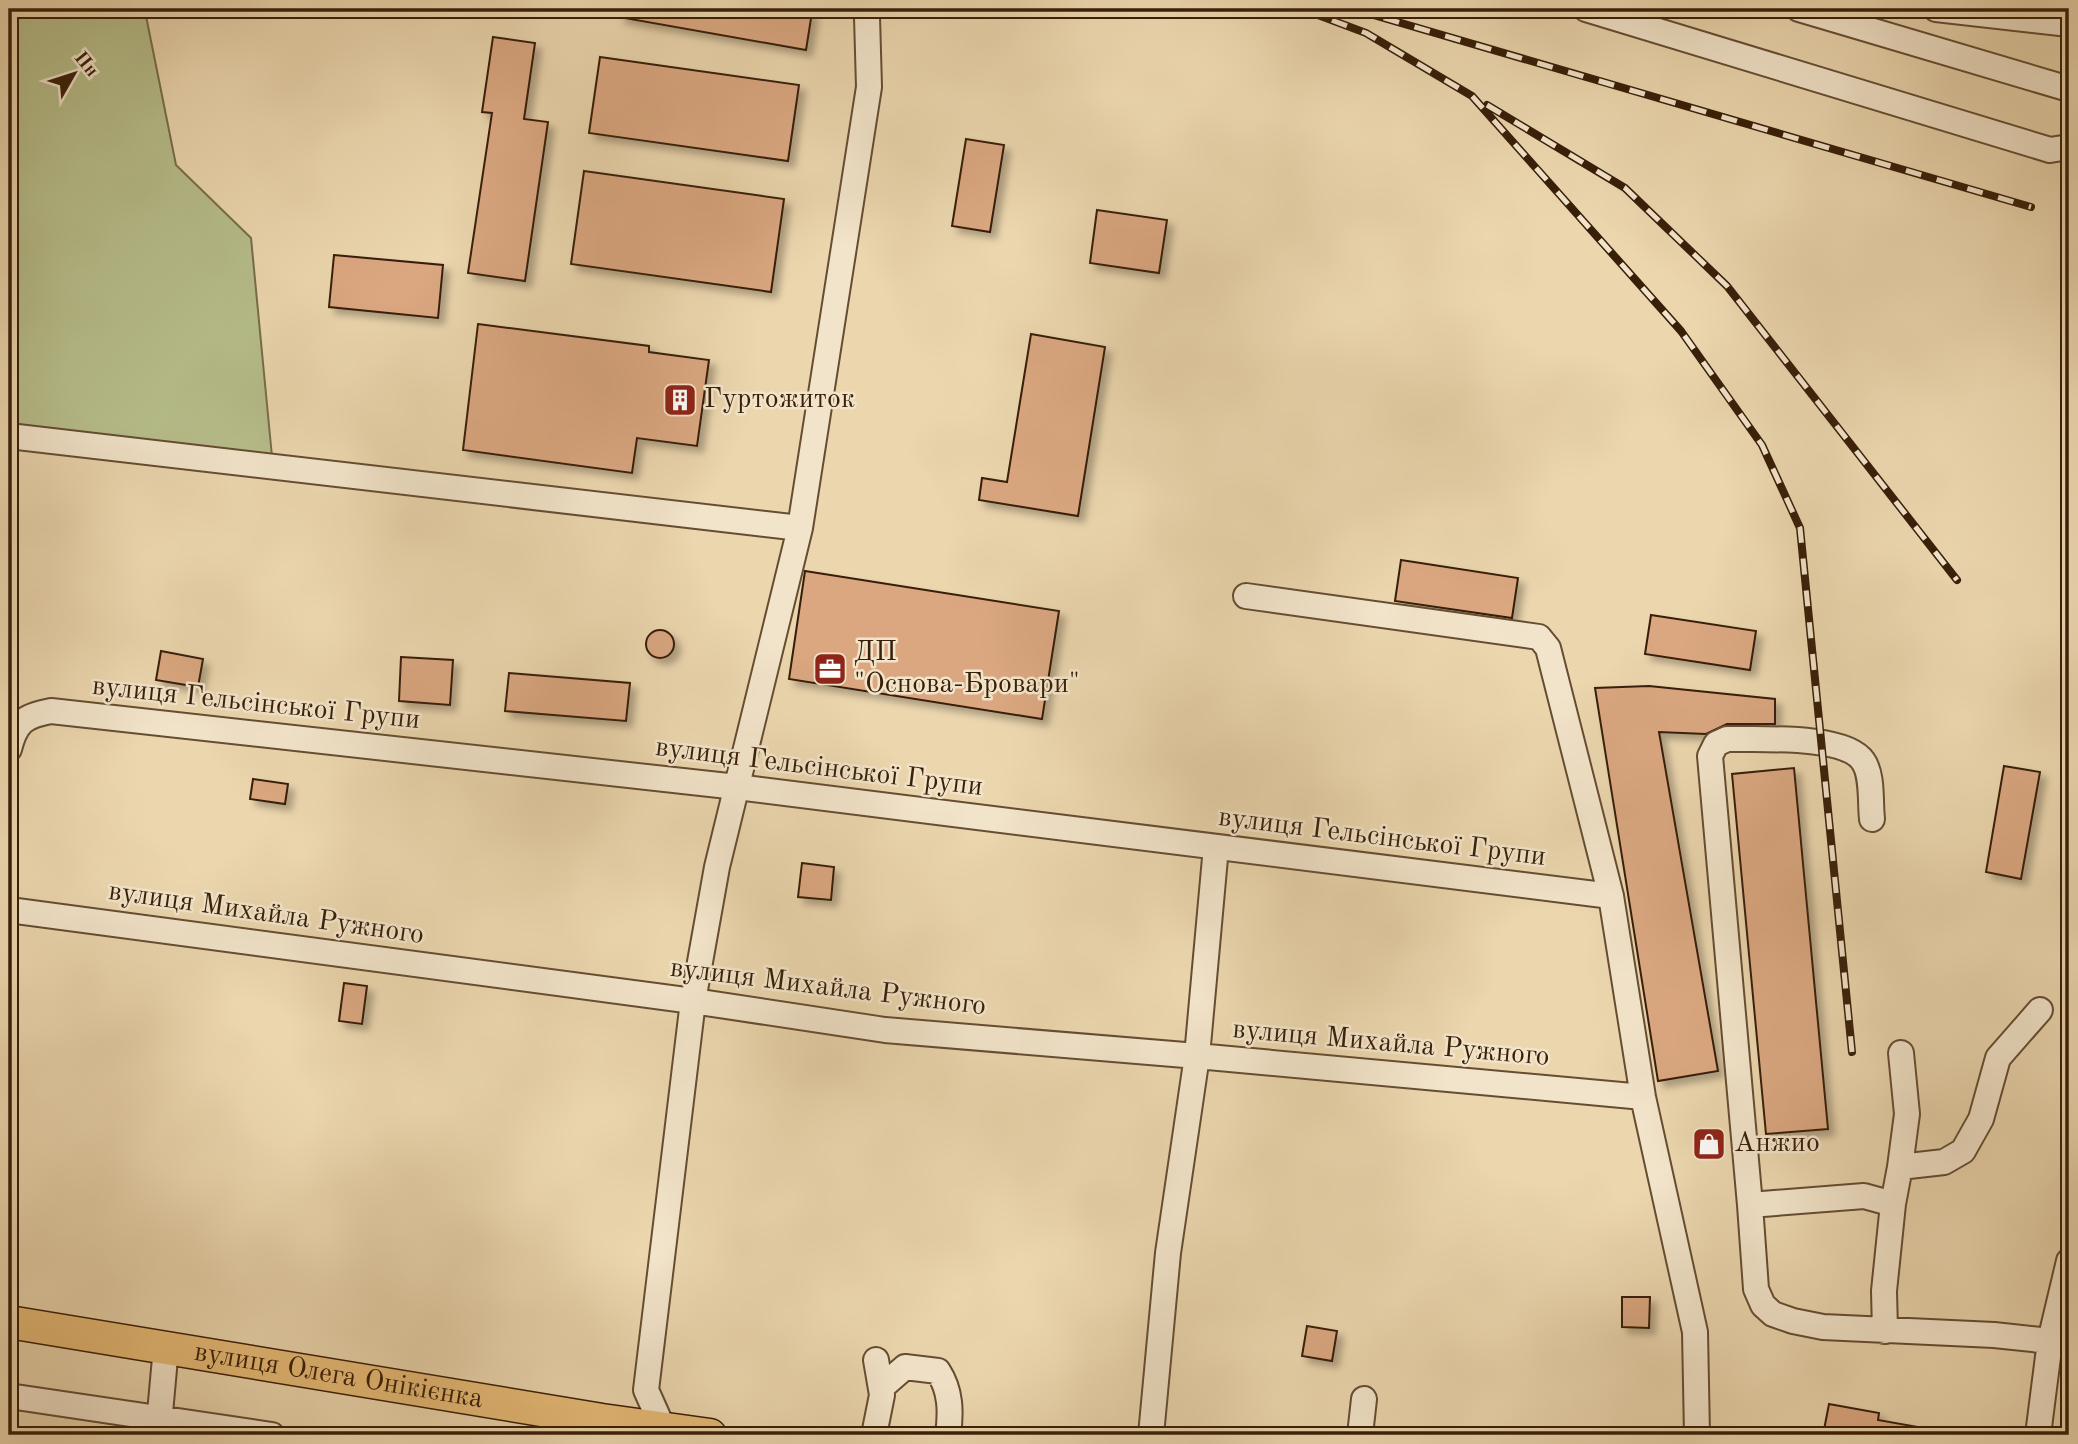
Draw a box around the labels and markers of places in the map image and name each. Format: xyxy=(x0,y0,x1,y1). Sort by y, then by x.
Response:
building icon: Гуртожиток xyxy=(661,381,699,419)
place label: Гуртожиток xyxy=(704,386,855,414)
place label: ДП "Основа-Бровари" xyxy=(854,639,1080,699)
office icon: ДП "Основа-Бровари" xyxy=(811,650,849,688)
shop icon: Анжио xyxy=(1690,1125,1728,1163)
place label: Анжио xyxy=(1734,1130,1820,1158)

